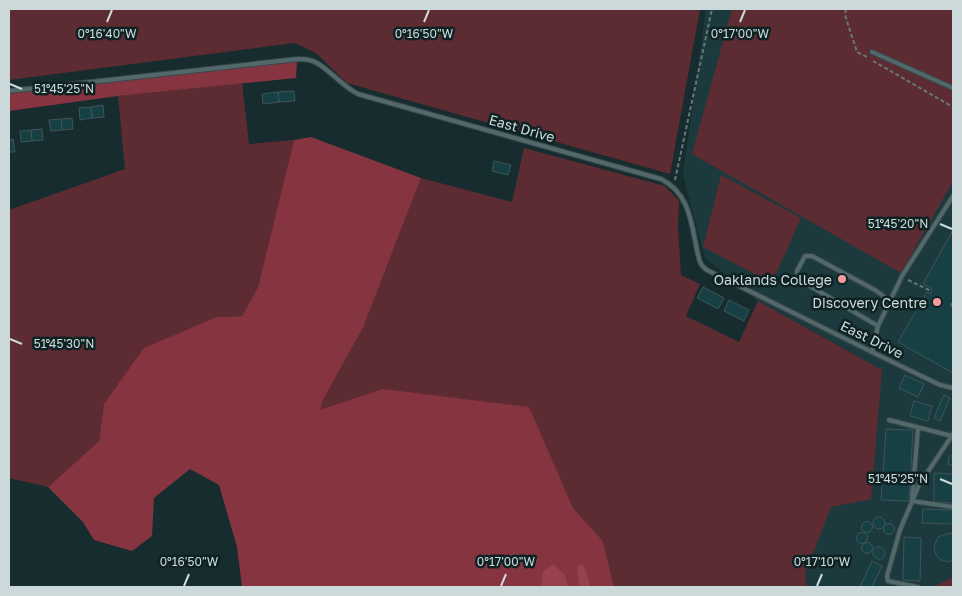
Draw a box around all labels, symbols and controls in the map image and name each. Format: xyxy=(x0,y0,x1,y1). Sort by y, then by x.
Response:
text: 0°16'40"W xyxy=(77,26,137,41)
text: 0°16'50"W xyxy=(395,26,454,41)
text: 0°17'00"W xyxy=(711,26,770,41)
text: 51°45'25"N xyxy=(34,81,94,96)
street label: East Drive xyxy=(487,111,557,145)
text: 51°45'20"N xyxy=(868,216,928,231)
place label: Oaklands College xyxy=(714,271,832,288)
marker: Oaklands College xyxy=(836,273,848,285)
place label: Discovery Centre xyxy=(812,294,927,311)
marker: Discovery Centre xyxy=(931,296,943,308)
street label: East Drive xyxy=(838,317,906,361)
text: 51°45'30"N xyxy=(34,336,94,351)
text: 51°45'25"N xyxy=(868,471,928,486)
text: 0°16'50"W xyxy=(160,554,219,569)
text: 0°17'00"W xyxy=(477,554,536,569)
text: 0°17'10"W xyxy=(794,554,851,569)

